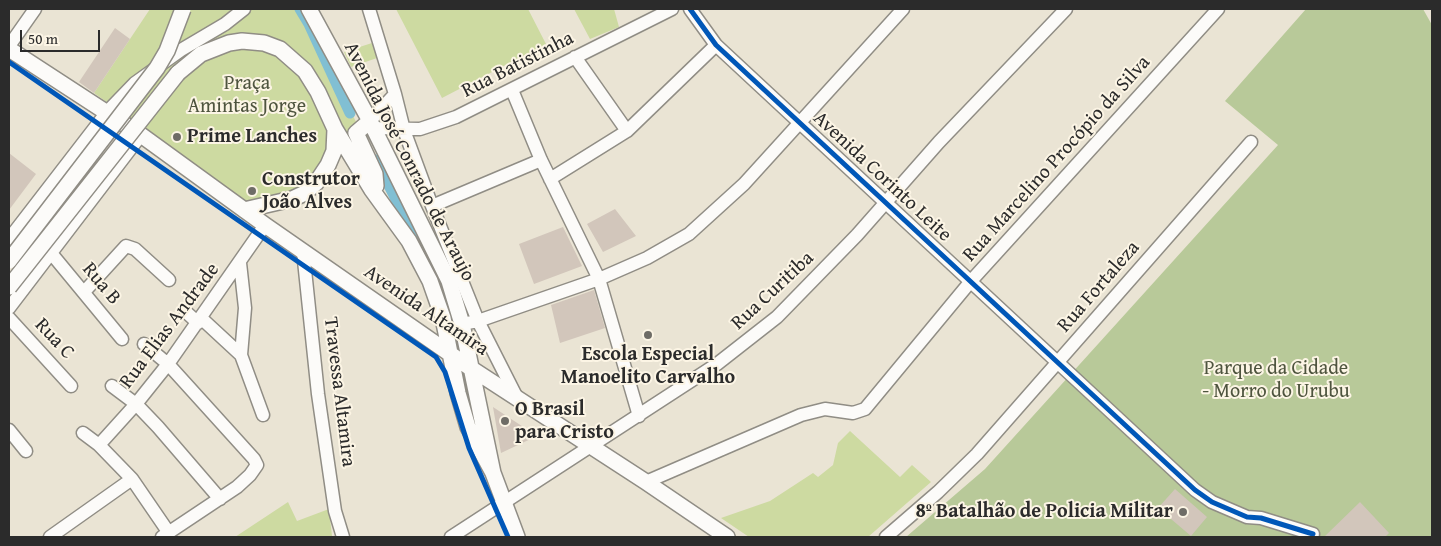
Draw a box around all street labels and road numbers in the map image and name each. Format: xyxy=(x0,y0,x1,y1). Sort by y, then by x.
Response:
street label: Rua Batistinha xyxy=(458,27,578,103)
street label: Avenida José Conrado de Araujo xyxy=(338,38,480,286)
street label: Rua Marcelino Procópio da Silva xyxy=(958,51,1156,267)
street label: Avenida Corinto Leite xyxy=(808,107,956,247)
street label: Rua Fortaleza xyxy=(1053,236,1145,338)
street label: Rua Curitiba xyxy=(727,247,819,335)
street label: Rua B xyxy=(77,258,125,310)
street label: Rua Elias Andrade xyxy=(115,259,225,393)
street label: Avenida Altamira xyxy=(359,260,493,362)
street label: Rua C xyxy=(29,314,79,364)
street label: Travessa Altamira xyxy=(318,316,360,468)

